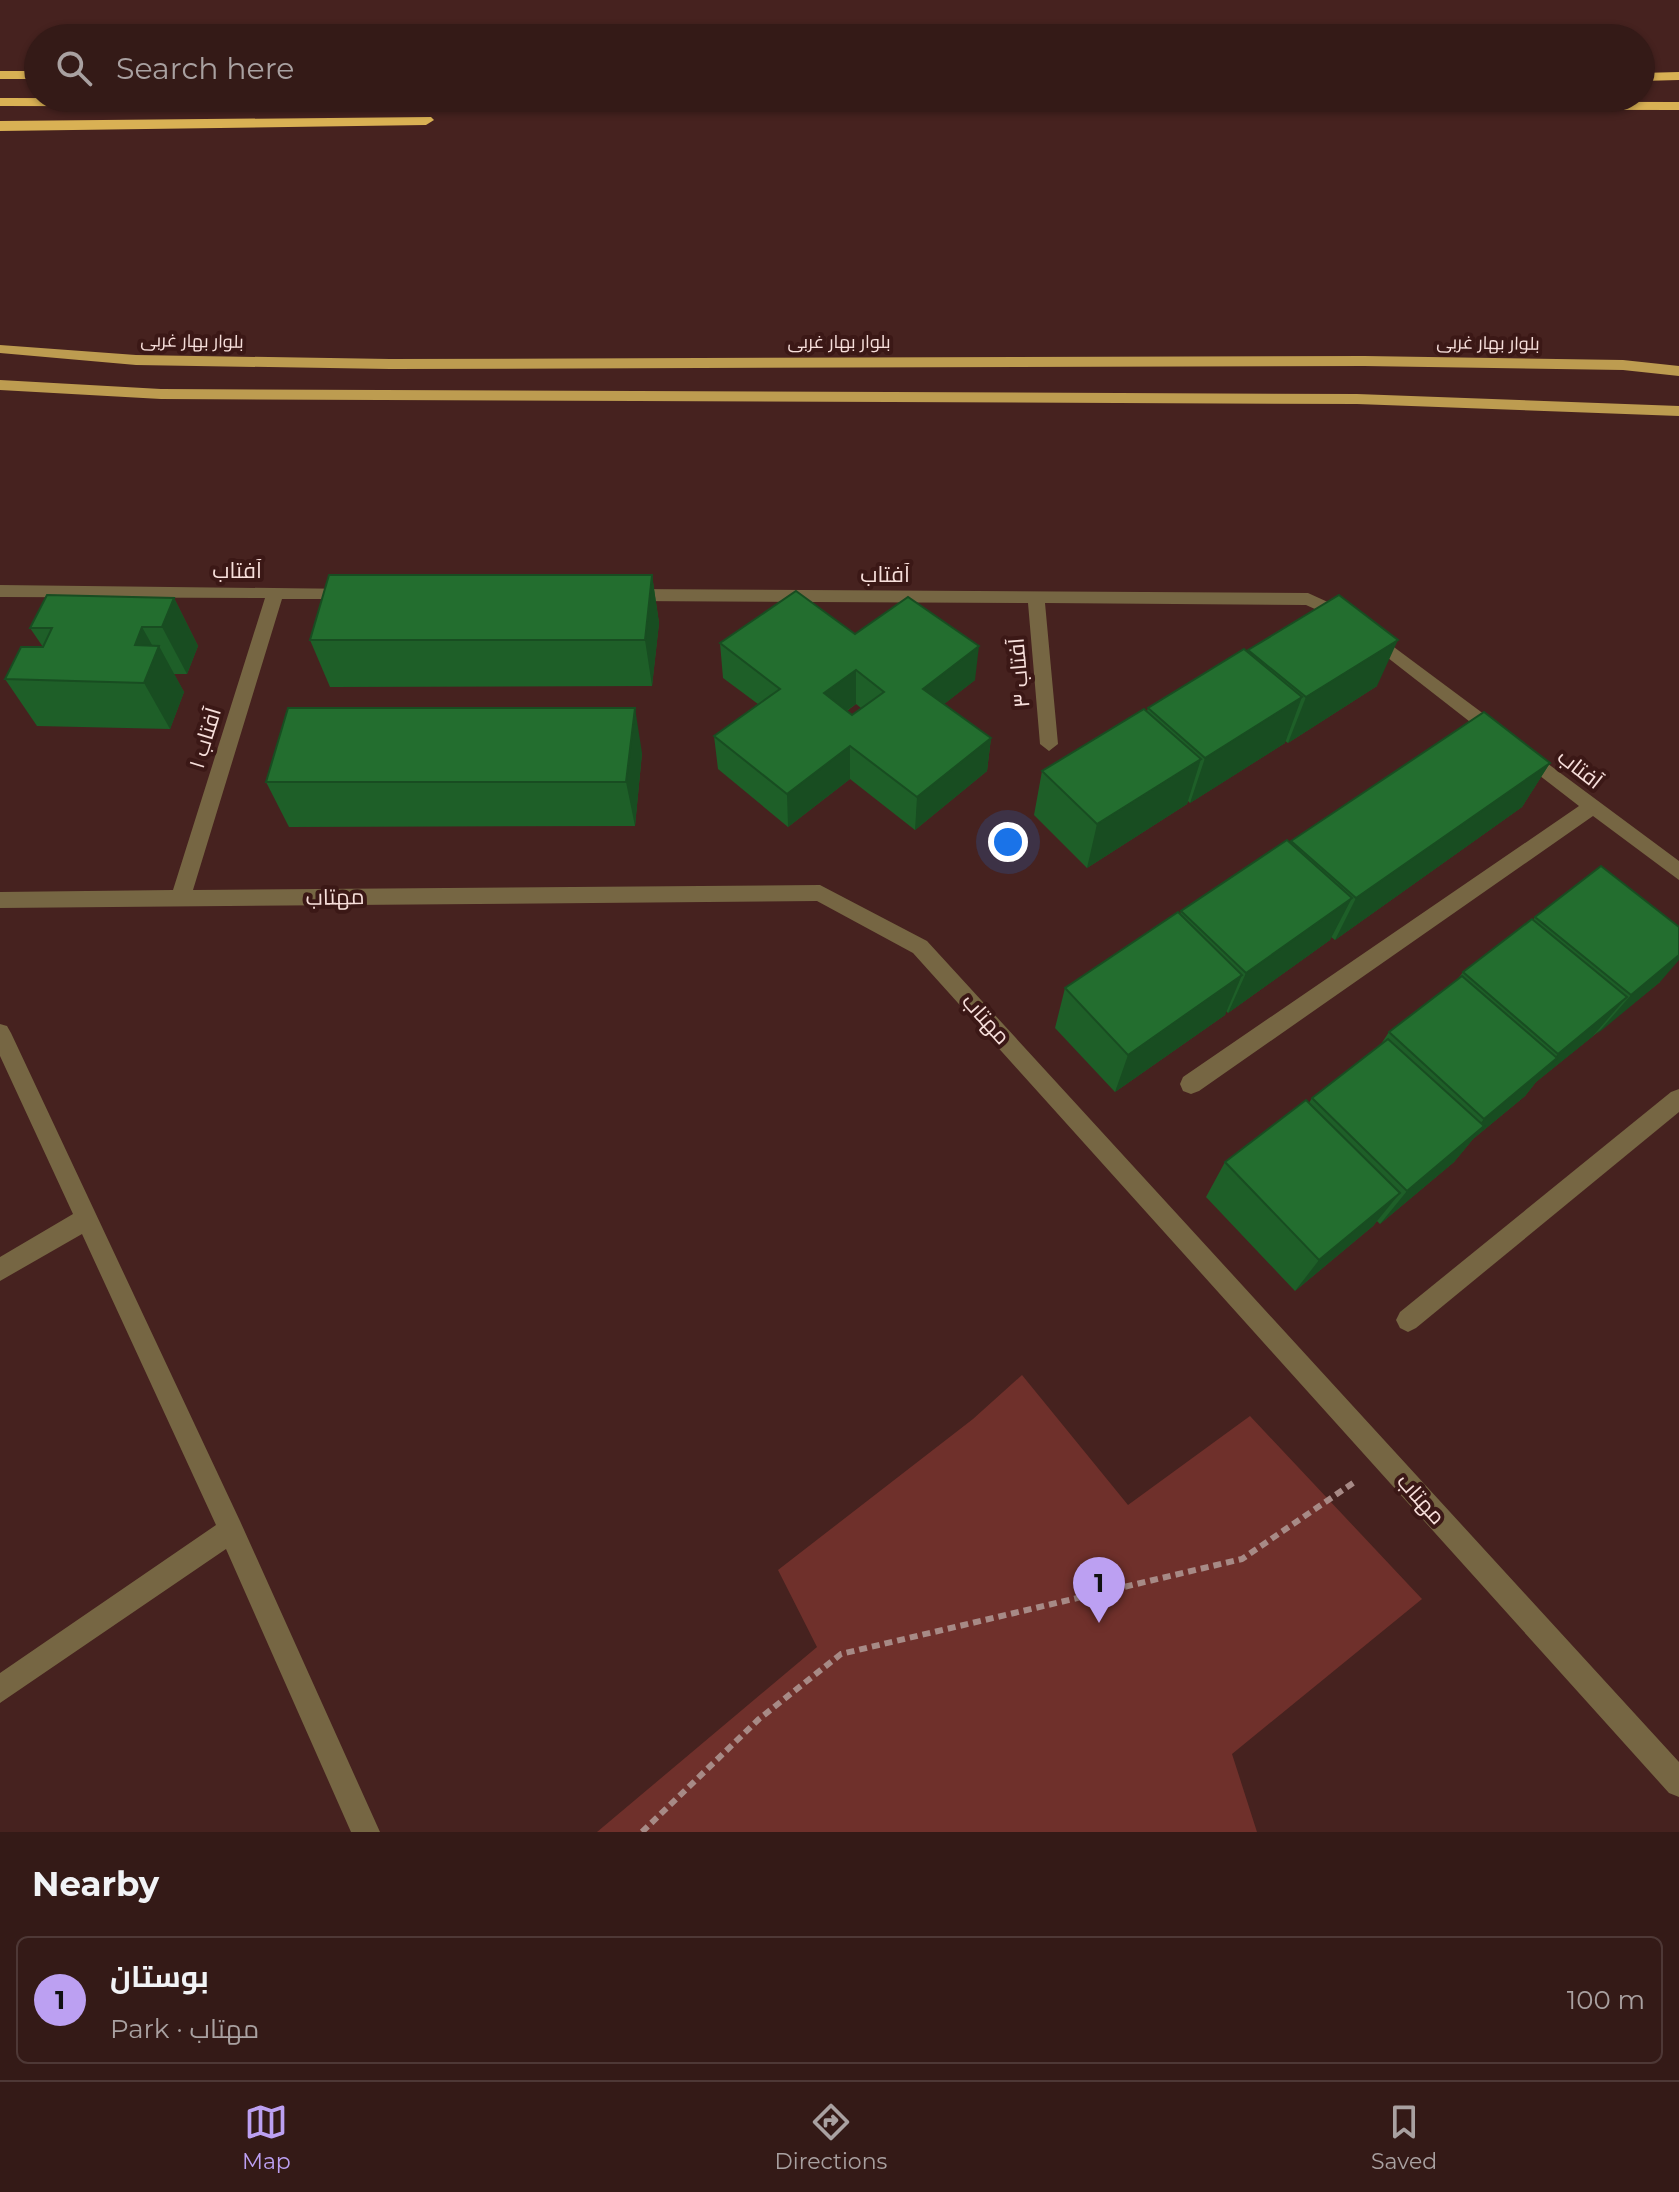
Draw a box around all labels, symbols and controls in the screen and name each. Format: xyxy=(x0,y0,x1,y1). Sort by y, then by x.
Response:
search box xyxy=(24,24,1655,112)
icon: search xyxy=(52,46,96,90)
text: Search here xyxy=(116,50,294,87)
street label: بلوار بهار غربی xyxy=(140,329,244,353)
street label: بلوار بهار غربی xyxy=(787,331,891,353)
street label: بلوار بهار غربی xyxy=(1436,331,1540,355)
street label: آفتاب xyxy=(212,557,262,584)
street label: آفتاب xyxy=(860,561,910,588)
street label: آفتاب ۳ xyxy=(1002,637,1036,709)
street label: آفتاب ۱ xyxy=(183,704,227,772)
street label: آفتاب xyxy=(1552,743,1608,795)
your location xyxy=(988,822,1028,862)
street label: مهتاب xyxy=(305,883,365,911)
street label: مهتاب xyxy=(956,988,1016,1050)
street label: مهتاب xyxy=(1391,1468,1451,1530)
pin: 1 xyxy=(1073,1557,1125,1623)
text: Nearby xyxy=(32,1863,159,1905)
text: بوستان xyxy=(110,1958,209,1995)
text: 1 xyxy=(55,1984,65,2016)
text: 100 m xyxy=(1567,1984,1645,2016)
text: Park · مهتاب xyxy=(110,2013,259,2045)
tab: Map xyxy=(242,2100,291,2175)
tab: Directions xyxy=(775,2100,887,2175)
tab: Saved xyxy=(1371,2100,1437,2175)

